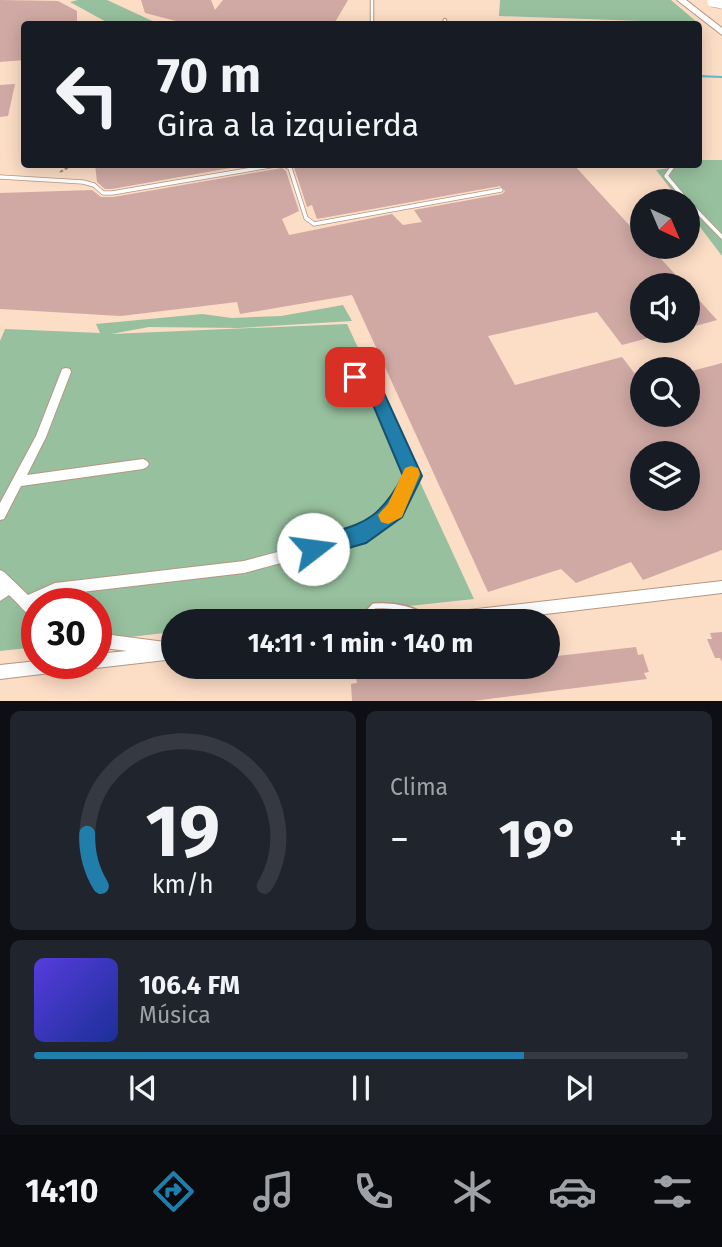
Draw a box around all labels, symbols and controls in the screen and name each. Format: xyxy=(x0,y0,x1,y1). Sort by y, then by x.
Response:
text: 70 m xyxy=(157,46,261,105)
icon: left xyxy=(42,49,133,140)
text: Gira a la izquierda xyxy=(157,106,419,144)
north arrow xyxy=(630,189,700,259)
map controls xyxy=(630,189,700,511)
button: sound xyxy=(630,273,700,343)
pin xyxy=(325,347,385,407)
button: search xyxy=(630,357,700,427)
icon: arrive xyxy=(336,358,374,396)
button: layers xyxy=(630,441,700,511)
position arrow xyxy=(276,512,350,586)
speed limit sign: 30 xyxy=(21,588,112,679)
text: 14:11 · 1 min · 140 m xyxy=(248,628,473,659)
text: Clima xyxy=(390,773,448,801)
text: 19 xyxy=(146,789,220,876)
text: 19° xyxy=(499,808,579,871)
text: − xyxy=(390,816,409,862)
text: + xyxy=(669,816,688,862)
text: km/h xyxy=(152,870,214,900)
text: 106.4 FM xyxy=(139,970,240,1001)
text: Música xyxy=(139,1001,211,1029)
icon: previous xyxy=(124,1069,162,1107)
icon: pause xyxy=(342,1069,380,1107)
icon: next xyxy=(560,1069,598,1107)
icon: directions xyxy=(149,1167,198,1216)
icon: music xyxy=(249,1167,298,1216)
icon: phone xyxy=(349,1167,398,1216)
icon: climate xyxy=(448,1167,497,1216)
icon: car xyxy=(548,1167,597,1216)
icon: filters xyxy=(648,1167,697,1216)
text: 14:10 xyxy=(25,1172,98,1210)

